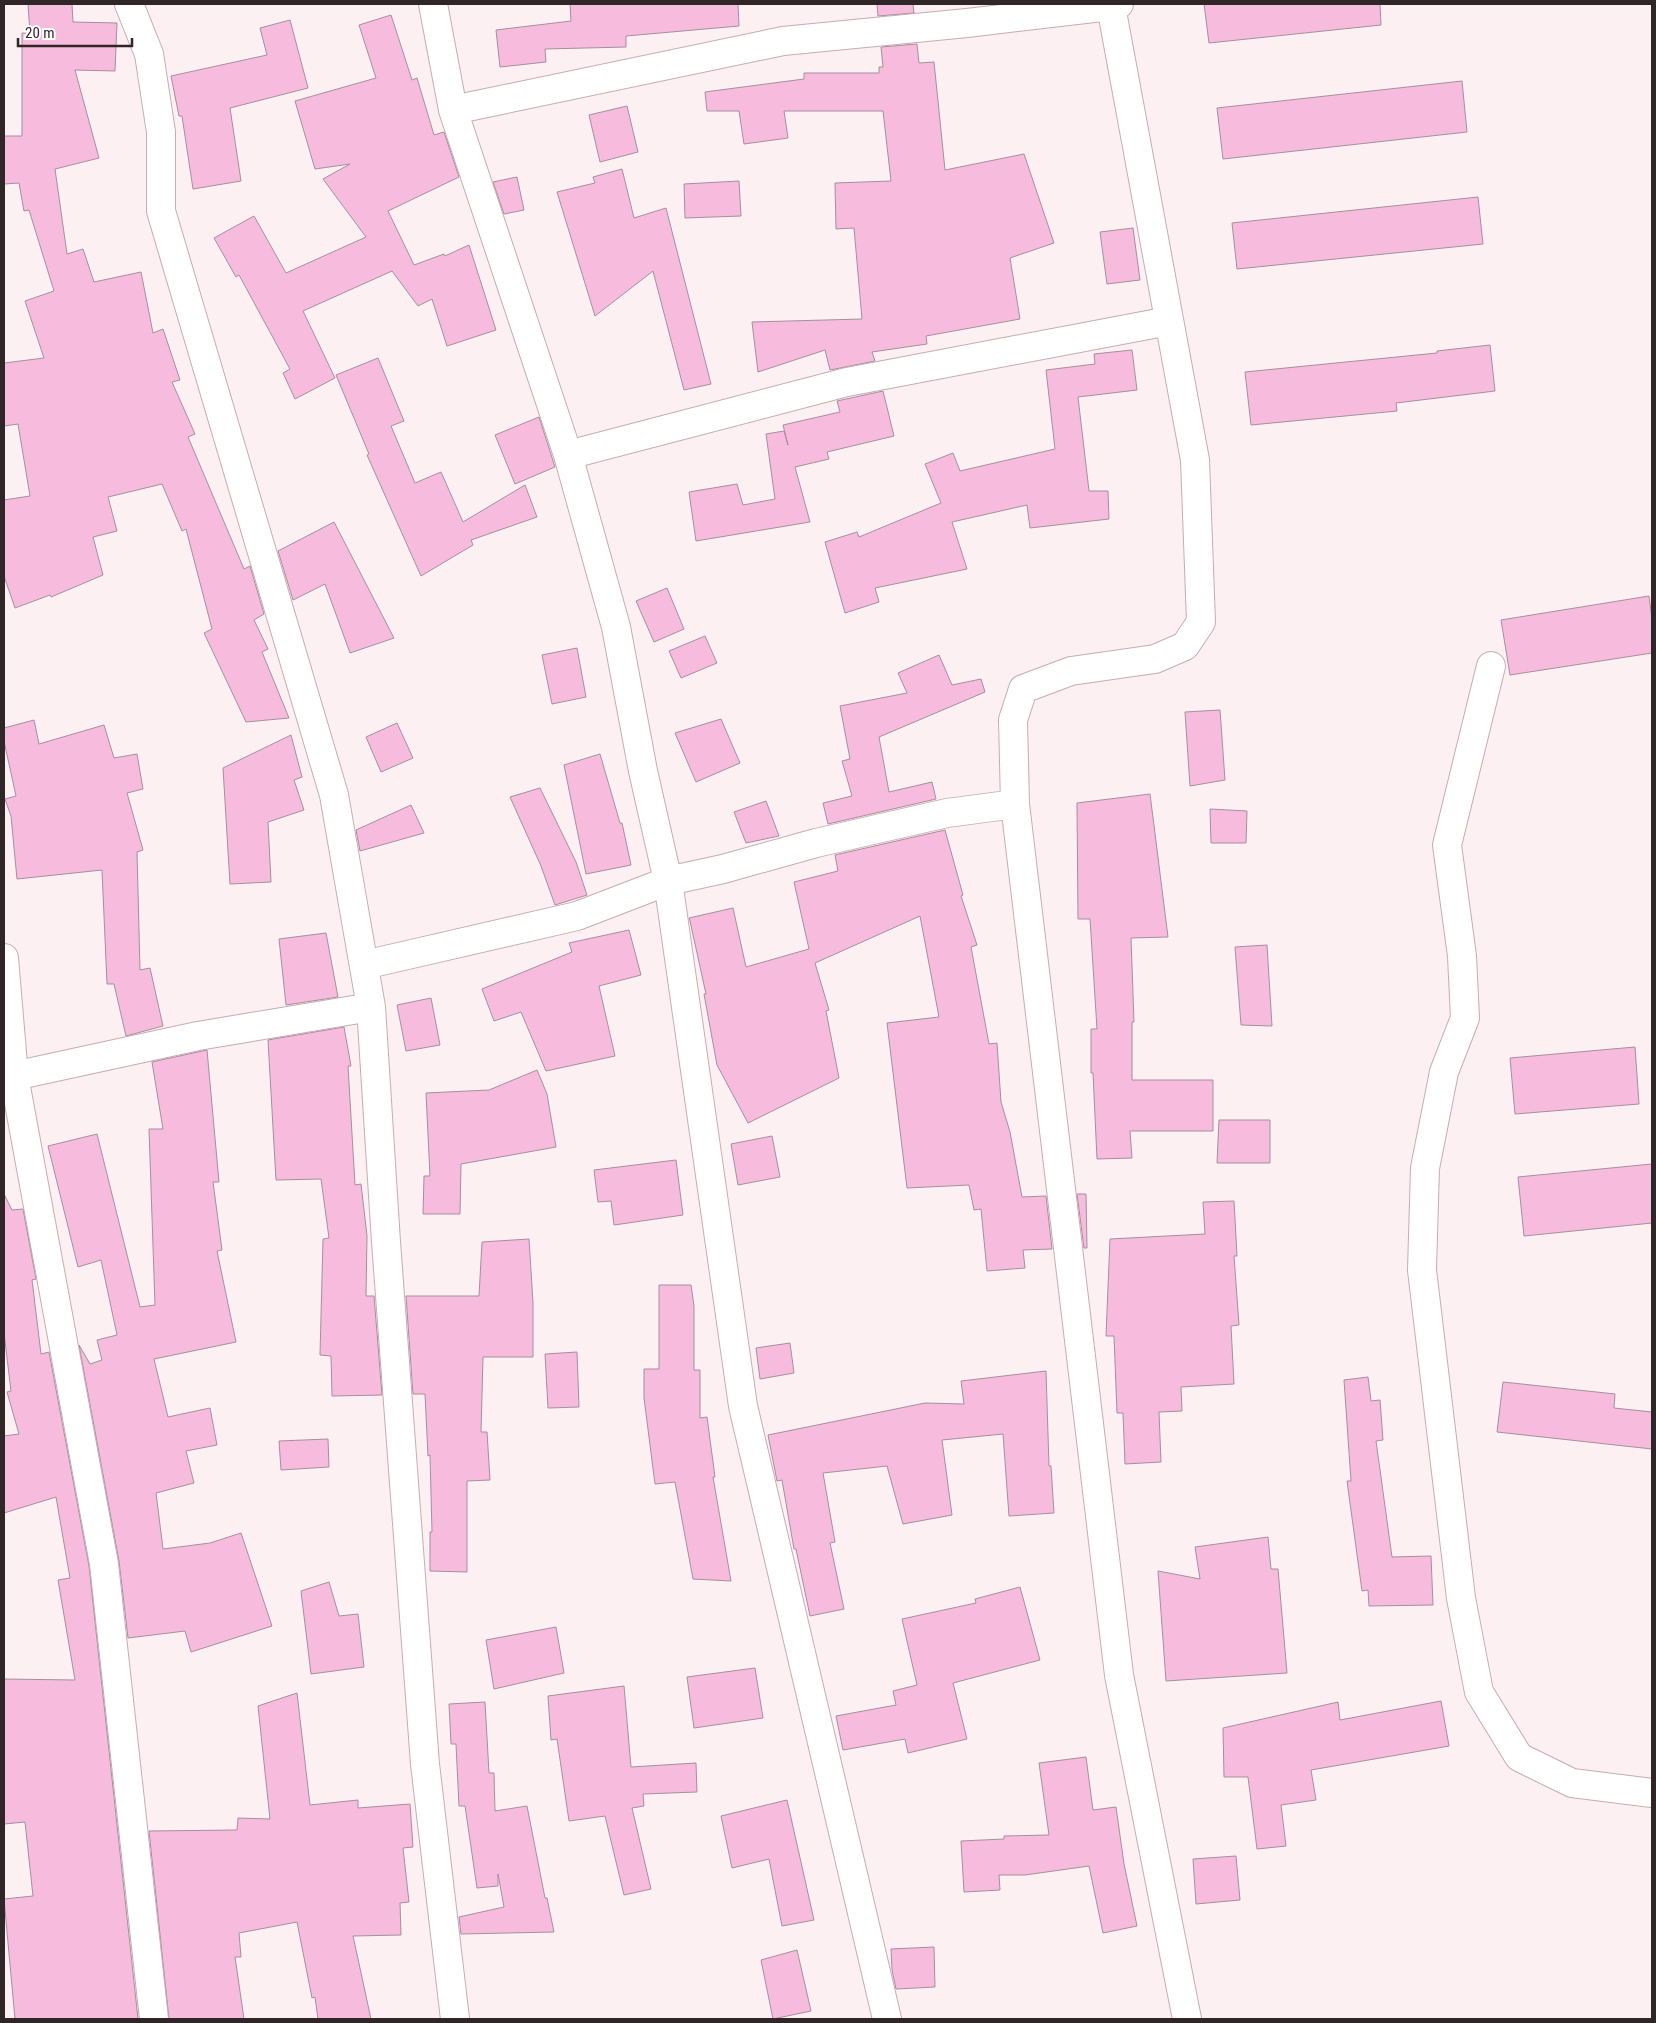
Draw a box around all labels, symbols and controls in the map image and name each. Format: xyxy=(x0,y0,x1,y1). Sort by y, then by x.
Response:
scale bar xyxy=(18,15,131,47)
text: 20 m xyxy=(25,24,55,42)

